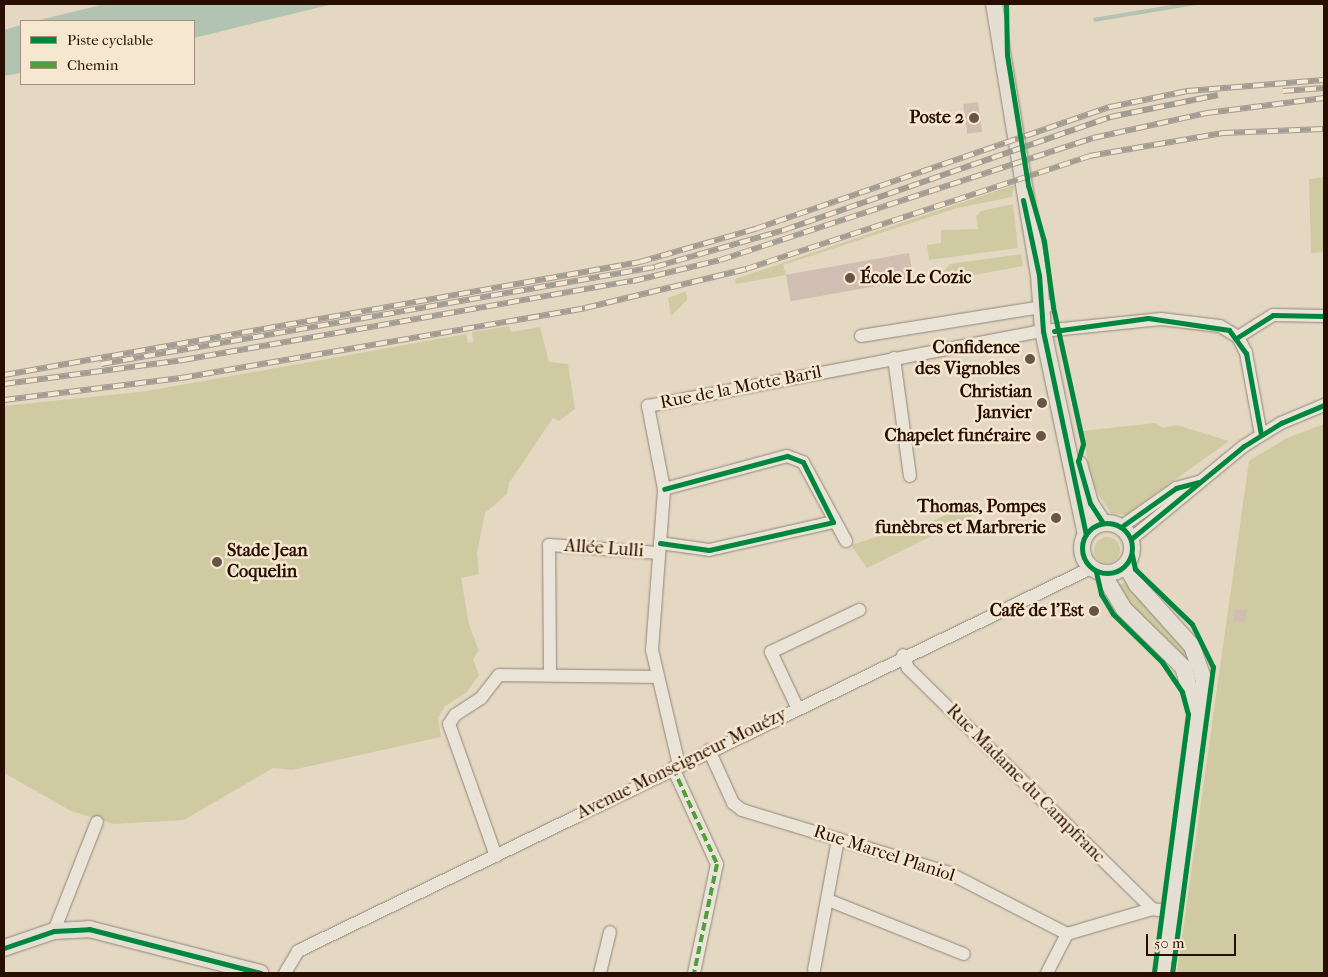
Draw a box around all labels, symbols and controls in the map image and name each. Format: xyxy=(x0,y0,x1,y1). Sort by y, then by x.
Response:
legend xyxy=(20,20,195,85)
text: Piste cyclable xyxy=(67,31,153,49)
text: Chemin xyxy=(67,56,118,74)
place label: Poste 2 xyxy=(909,107,964,129)
marker: Poste 2 xyxy=(968,112,980,124)
place label: École Le Cozic xyxy=(860,267,972,289)
marker: École Le Cozic xyxy=(844,272,856,284)
place label: Confidence des Vignobles xyxy=(915,338,1020,380)
marker: Confidence des Vignobles xyxy=(1024,353,1036,365)
street label: Rue de la Motte Baril xyxy=(658,362,824,414)
place label: Christian Janvier xyxy=(960,382,1032,424)
marker: Christian Janvier xyxy=(1036,397,1048,409)
place label: Chapelet funéraire xyxy=(885,425,1031,447)
marker: Chapelet funéraire xyxy=(1035,430,1047,442)
place label: Thomas, Pompes funèbres et Marbrerie xyxy=(875,497,1046,540)
marker: Thomas, Pompes funèbres et Marbrerie xyxy=(1050,512,1062,524)
street label: Allée Lulli xyxy=(564,535,644,563)
place label: Stade Jean Coquelin xyxy=(227,541,308,584)
marker: Stade Jean Coquelin xyxy=(211,556,223,568)
place label: Café de l'Est xyxy=(990,600,1084,622)
marker: Café de l'Est xyxy=(1088,605,1100,617)
street label: Rue Madame du Campfranc xyxy=(941,700,1109,868)
street label: Avenue Monseigneur Mouézy xyxy=(574,704,790,824)
street label: Rue Marcel Planiol xyxy=(811,821,957,887)
scale bar xyxy=(1148,924,1238,956)
text: 50 m xyxy=(1154,934,1184,952)

